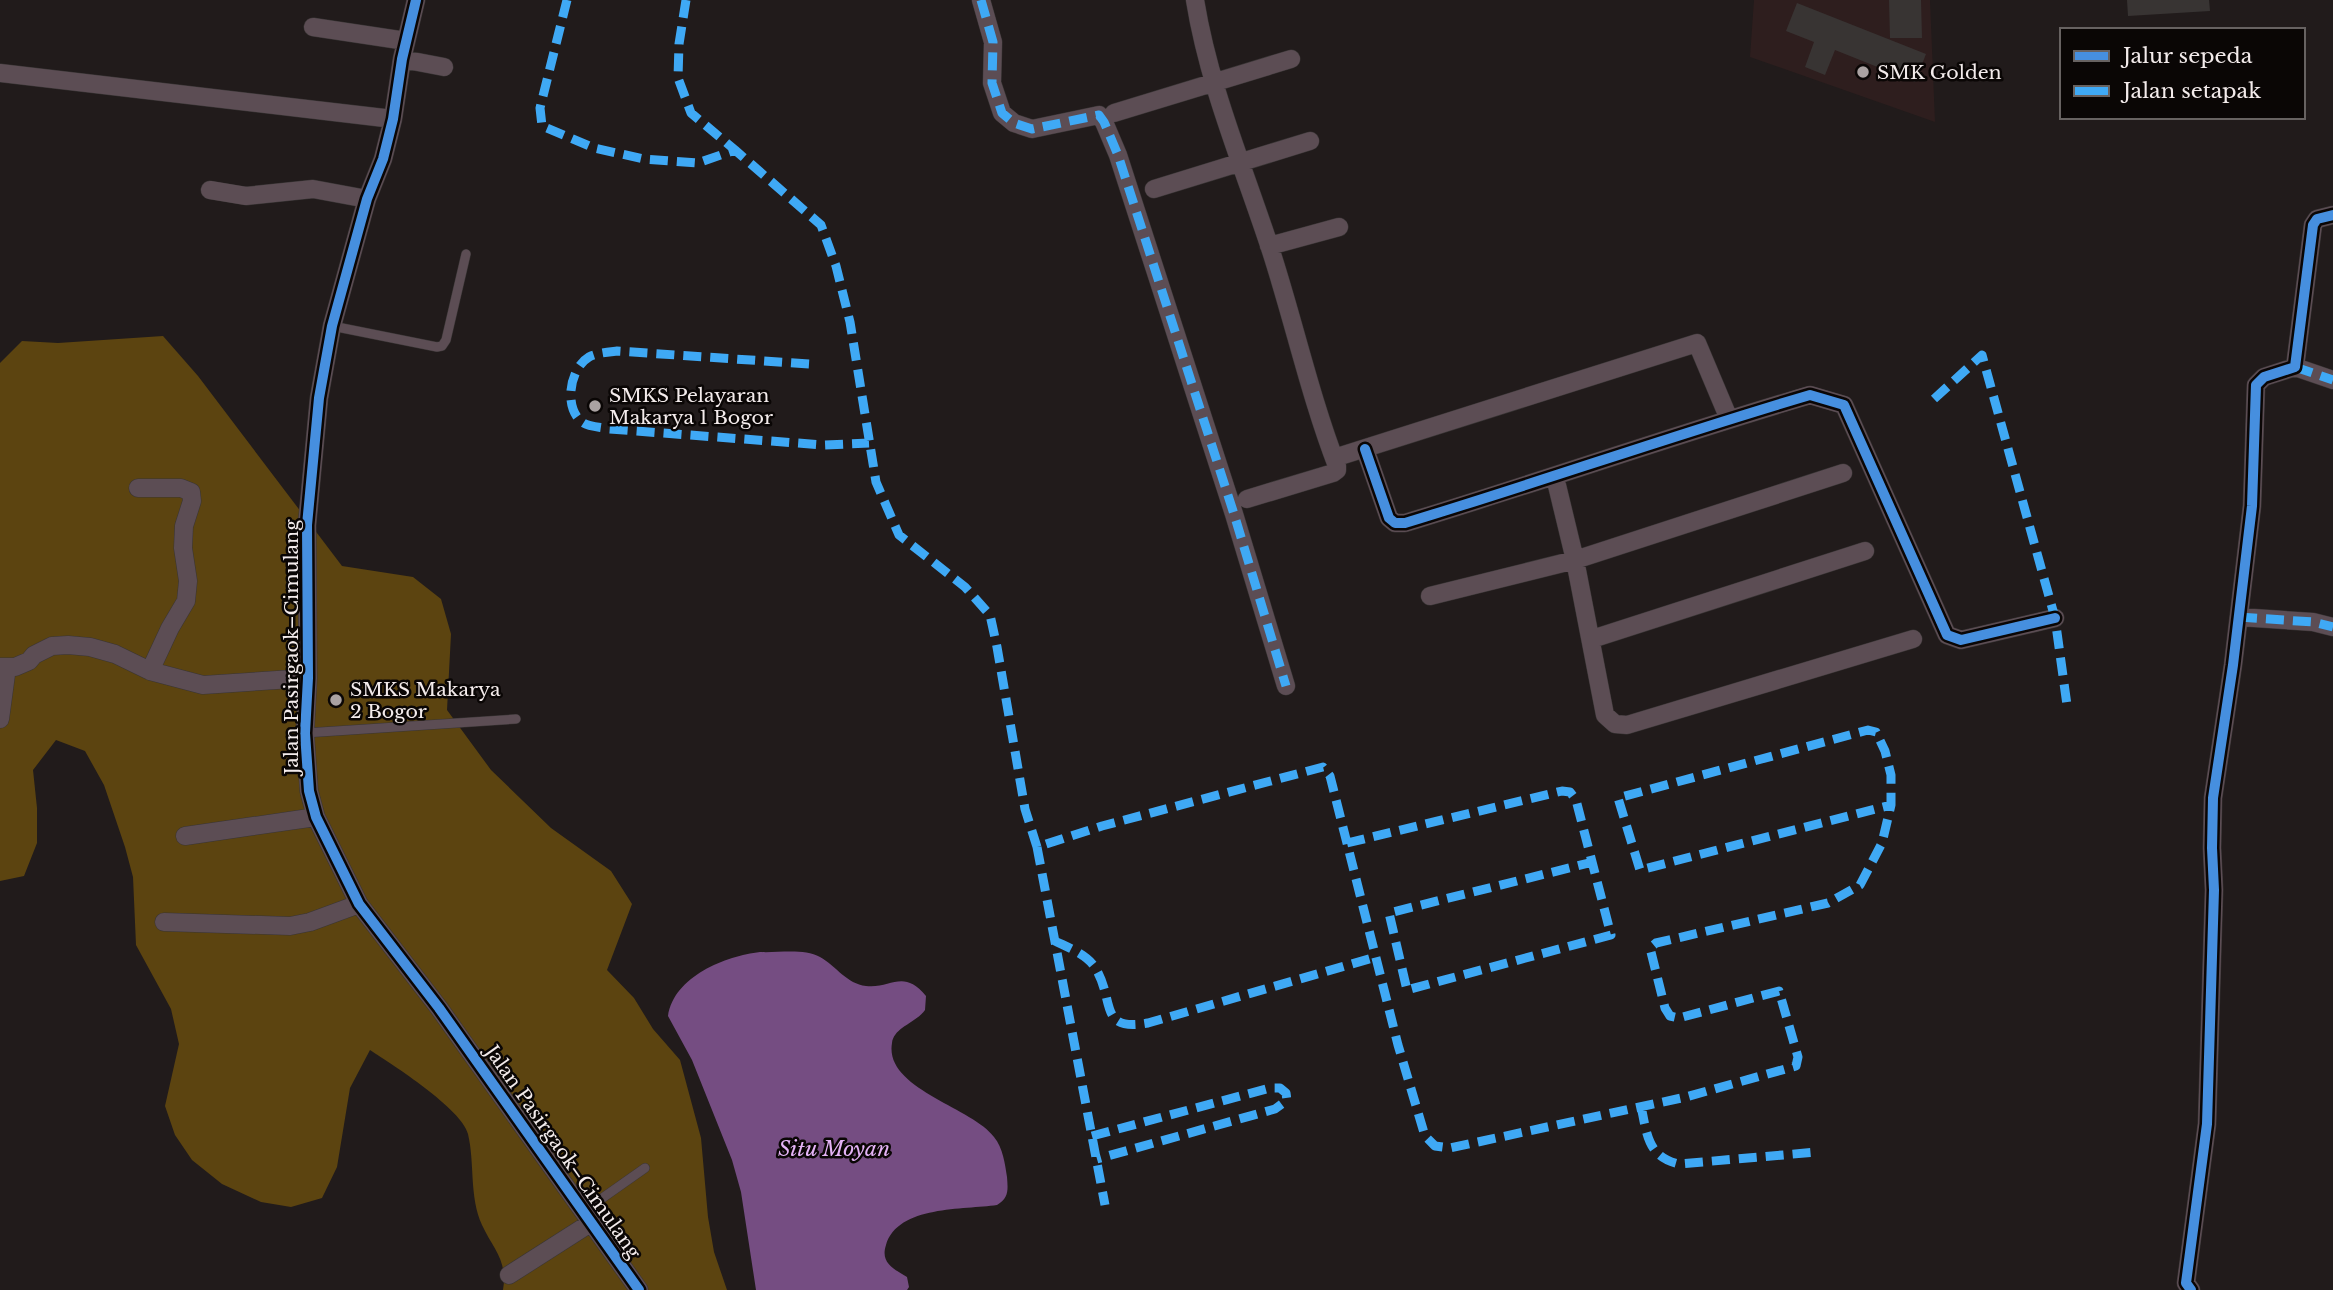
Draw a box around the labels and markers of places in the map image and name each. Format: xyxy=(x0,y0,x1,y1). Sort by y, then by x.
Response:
place label: SMK Golden xyxy=(1877,61,2002,84)
marker: SMK Golden xyxy=(1855,64,1871,80)
place label: SMKS Pelayaran Makarya 1 Bogor xyxy=(609,384,773,429)
marker: SMKS Pelayaran Makarya 1 Bogor xyxy=(587,398,603,414)
place label: SMKS Makarya 2 Bogor xyxy=(350,678,501,723)
marker: SMKS Makarya 2 Bogor xyxy=(328,692,344,708)

